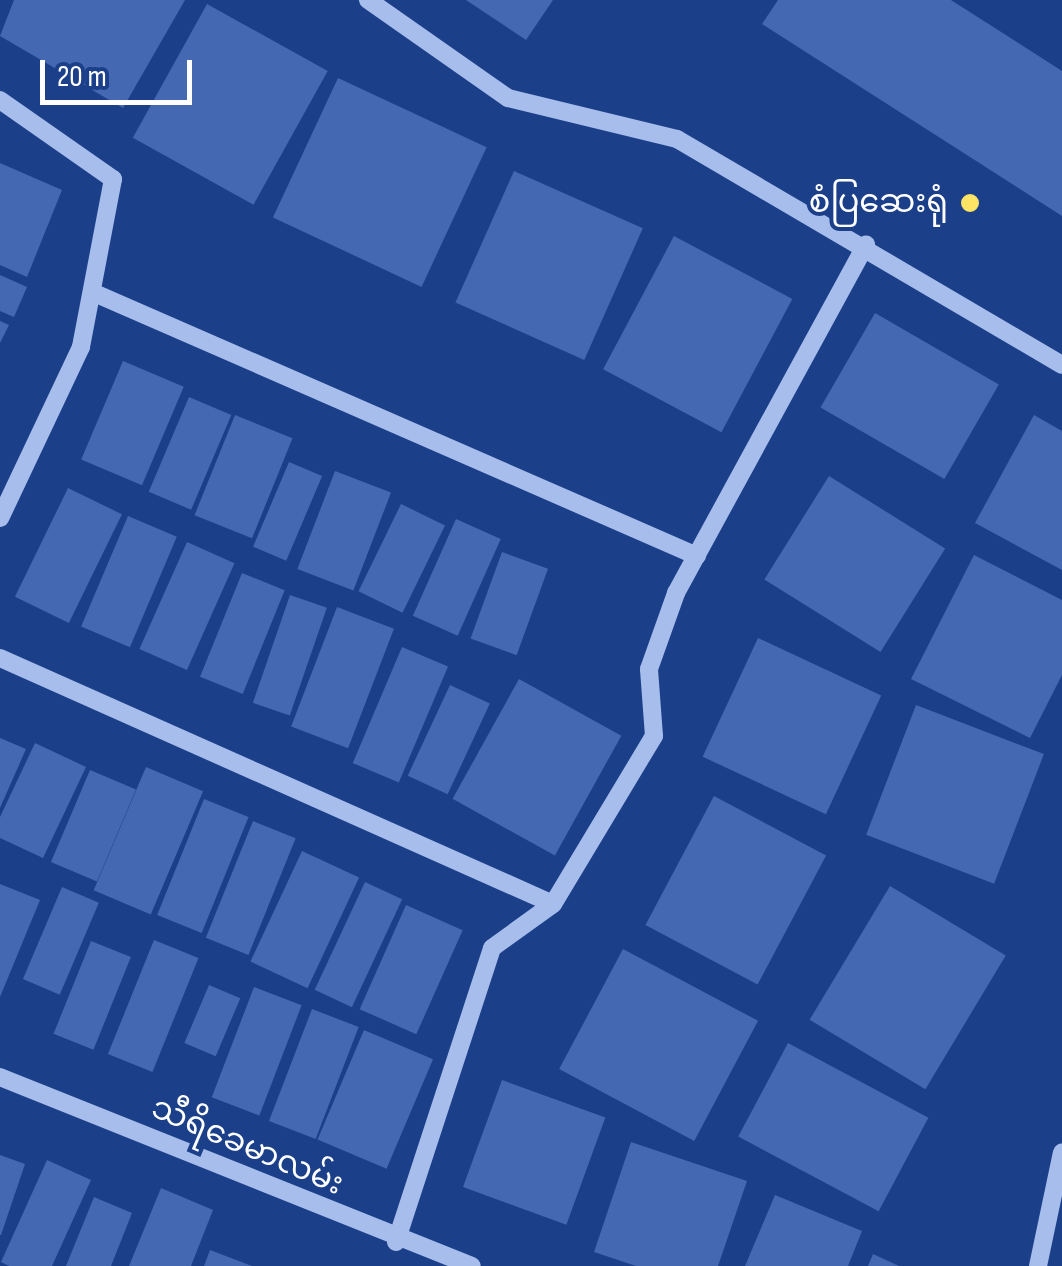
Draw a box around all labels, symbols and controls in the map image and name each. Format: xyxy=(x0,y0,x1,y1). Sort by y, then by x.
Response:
scale bar xyxy=(45,40,198,102)
text: 20 m xyxy=(57,59,107,95)
place label: စံပြဆေးရုံ xyxy=(809,184,948,222)
marker: စံပြဆေးရုံ xyxy=(957,190,983,216)
street label: သီရိခေမာလမ်း xyxy=(145,1089,349,1205)

